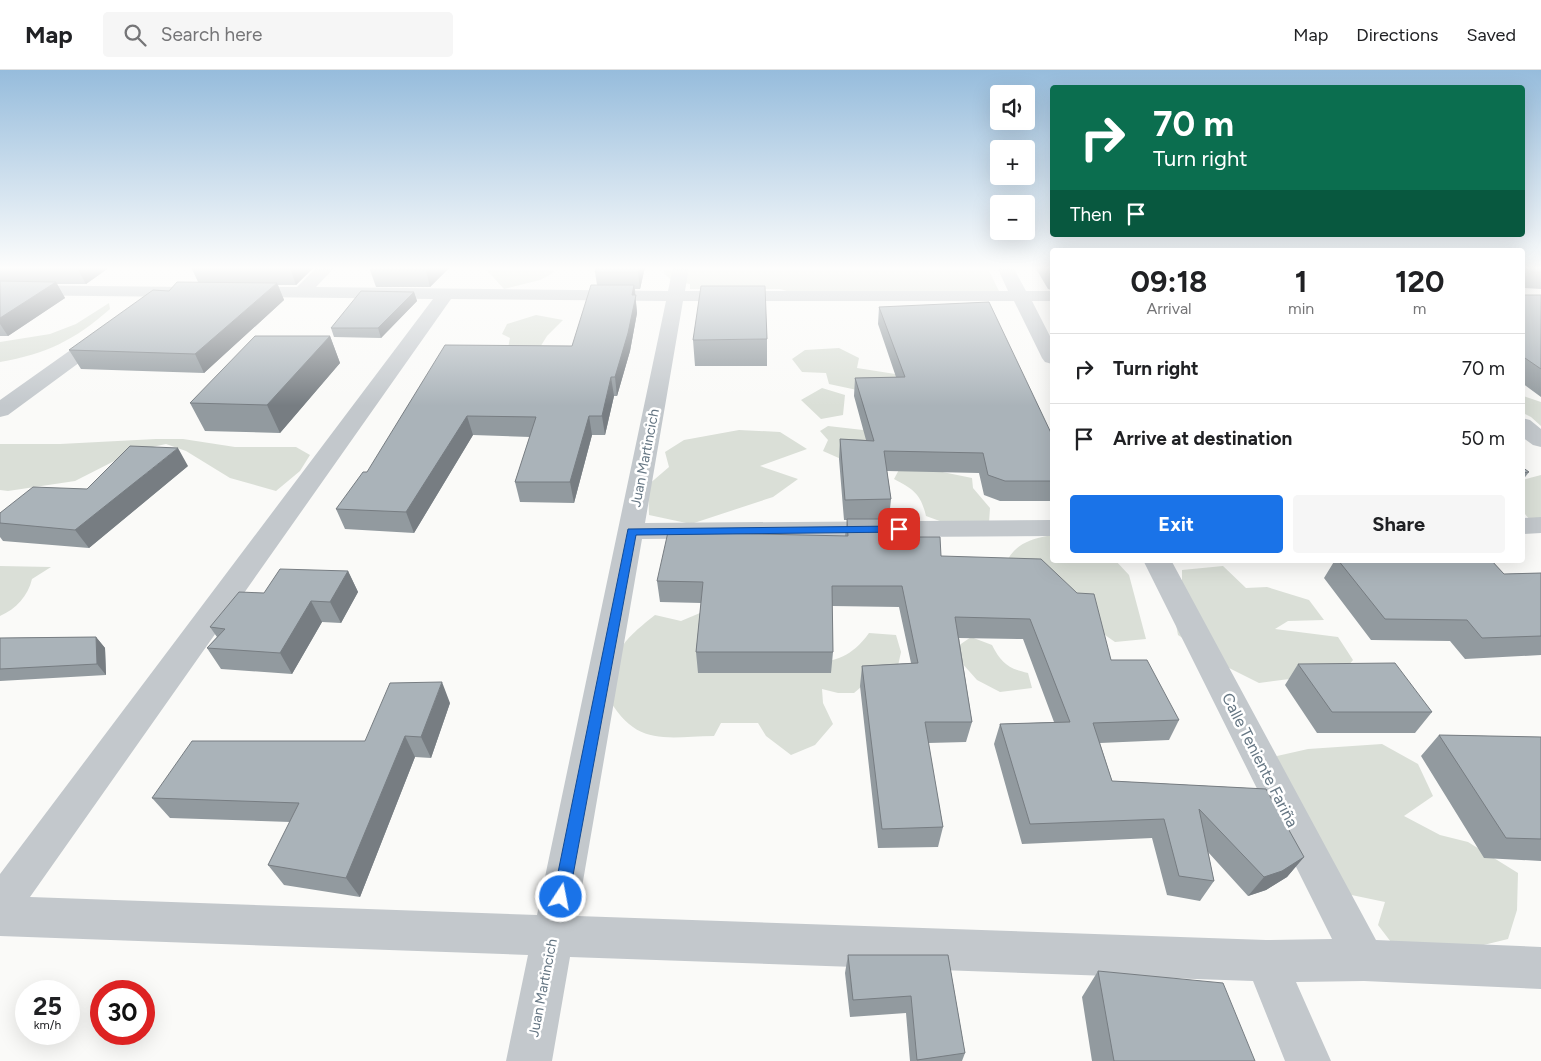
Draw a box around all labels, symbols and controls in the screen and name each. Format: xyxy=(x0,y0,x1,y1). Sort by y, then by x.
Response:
search box xyxy=(103,12,453,57)
text: Map xyxy=(25,20,73,49)
icon: search xyxy=(121,21,149,49)
text: Search here xyxy=(161,23,262,46)
text: Map xyxy=(1293,24,1328,46)
text: Directions xyxy=(1356,24,1438,46)
text: Saved xyxy=(1466,24,1516,46)
map controls xyxy=(990,85,1035,240)
button: sound xyxy=(990,85,1035,130)
text: 70 m xyxy=(1153,103,1234,145)
icon: right xyxy=(1070,105,1135,170)
button: + xyxy=(990,140,1035,185)
text: Turn right xyxy=(1153,145,1248,172)
button: − xyxy=(990,195,1035,240)
icon: arrive xyxy=(1122,200,1150,228)
text: Then xyxy=(1070,203,1112,226)
text: 09:18 xyxy=(1131,263,1207,300)
text: 1 xyxy=(1295,263,1308,300)
text: 120 xyxy=(1395,263,1444,300)
text: Arrival xyxy=(1146,299,1192,318)
text: min xyxy=(1288,299,1314,318)
text: m xyxy=(1413,299,1426,318)
icon: right xyxy=(1070,355,1098,383)
text: Turn right xyxy=(1113,357,1199,380)
text: 70 m xyxy=(1462,357,1505,380)
street label: Juan Martincich xyxy=(627,407,663,509)
icon: arrive xyxy=(1070,425,1098,453)
text: Arrive at destination xyxy=(1113,427,1292,450)
text: 50 m xyxy=(1461,427,1505,450)
button: Exit xyxy=(1070,495,1283,553)
button: Share xyxy=(1293,495,1505,553)
pin xyxy=(878,508,920,550)
icon: arrive xyxy=(885,515,913,543)
street label: Calle Teniente Fariña xyxy=(1218,690,1302,830)
position arrow xyxy=(534,870,586,922)
street label: Juan Martincich xyxy=(525,937,561,1039)
speed limit sign: 30 xyxy=(90,980,155,1045)
text: 25 xyxy=(33,991,62,1021)
text: km/h xyxy=(34,1018,61,1032)

